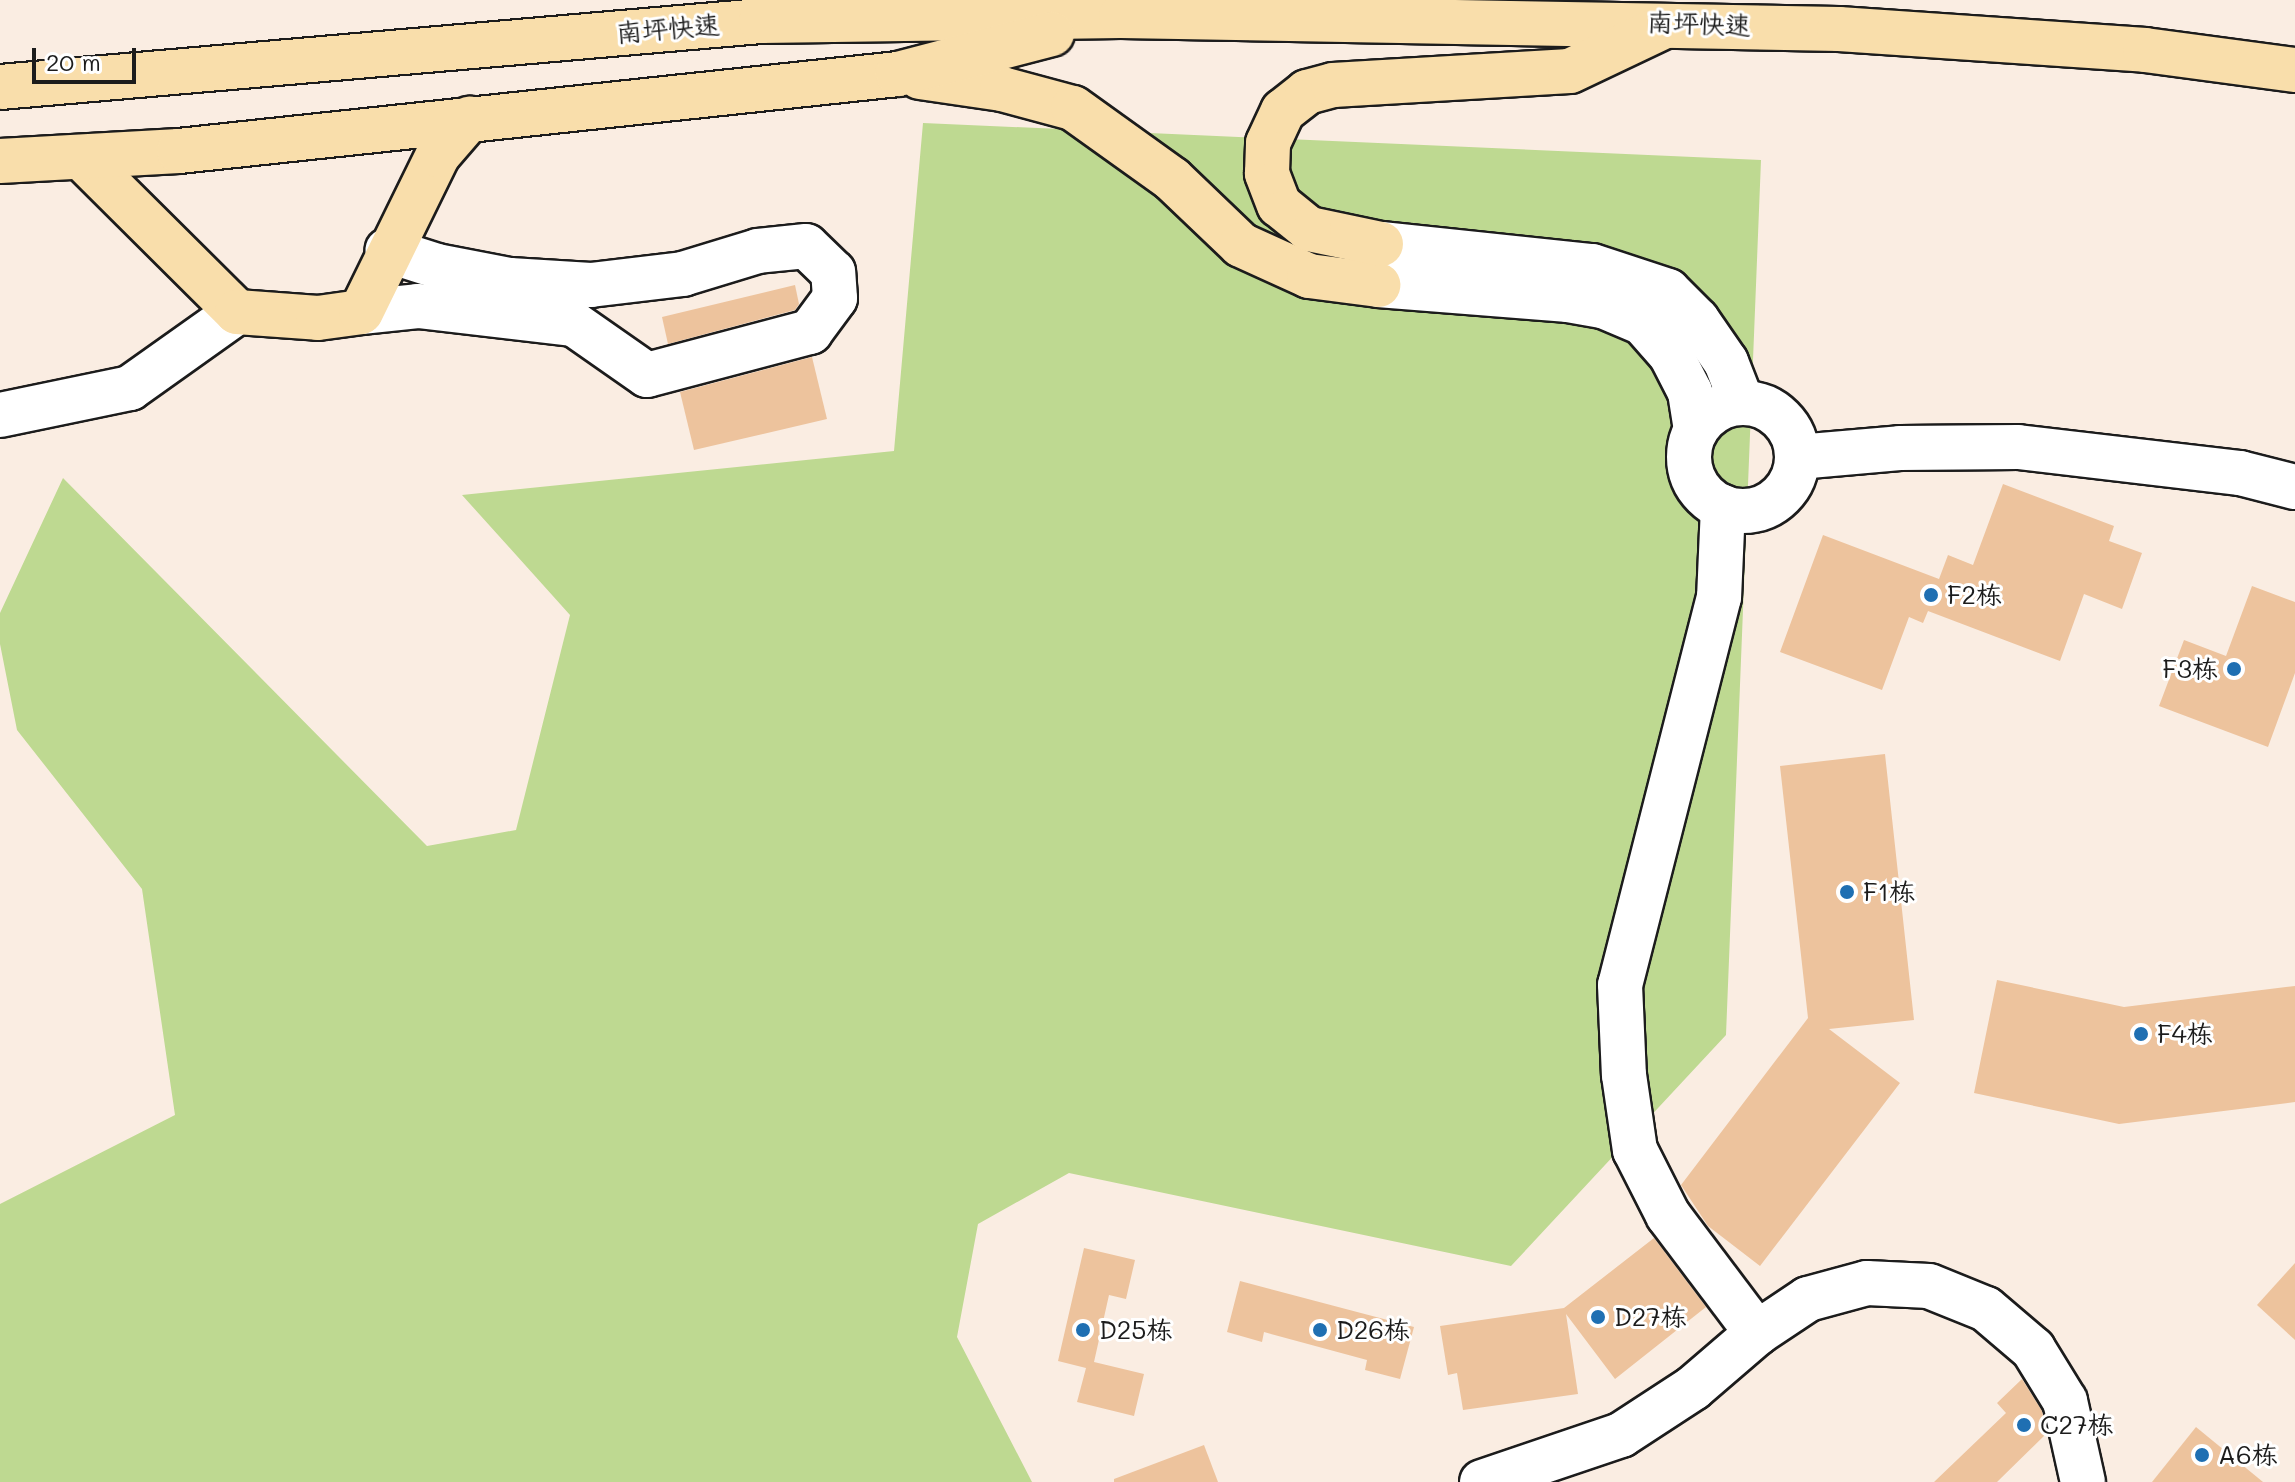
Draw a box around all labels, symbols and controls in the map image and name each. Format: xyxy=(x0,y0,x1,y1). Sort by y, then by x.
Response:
street label: 南坪快速 xyxy=(1646,7,1752,41)
street label: 南坪快速 xyxy=(615,9,721,49)
scale bar xyxy=(36,32,140,82)
text: 20 m xyxy=(46,46,101,77)
place label: F2栋 xyxy=(1947,579,2002,611)
marker: F2栋 xyxy=(1922,586,1940,604)
place label: F3栋 xyxy=(2162,653,2218,685)
marker: F3栋 xyxy=(2225,660,2243,678)
place label: F1栋 xyxy=(1863,876,1915,908)
marker: F1栋 xyxy=(1838,883,1856,901)
place label: F4栋 xyxy=(2157,1018,2213,1050)
marker: F4栋 xyxy=(2132,1025,2150,1043)
place label: D27栋 xyxy=(1614,1301,1687,1333)
marker: D27栋 xyxy=(1589,1308,1607,1326)
place label: D25栋 xyxy=(1099,1314,1173,1346)
place label: D26栋 xyxy=(1336,1314,1410,1346)
marker: D25栋 xyxy=(1074,1321,1092,1339)
marker: D26栋 xyxy=(1311,1321,1329,1339)
place label: C27栋 xyxy=(2040,1409,2114,1441)
marker: C27栋 xyxy=(2015,1416,2033,1434)
place label: A6栋 xyxy=(2218,1439,2278,1471)
marker: A6栋 xyxy=(2193,1446,2211,1464)

